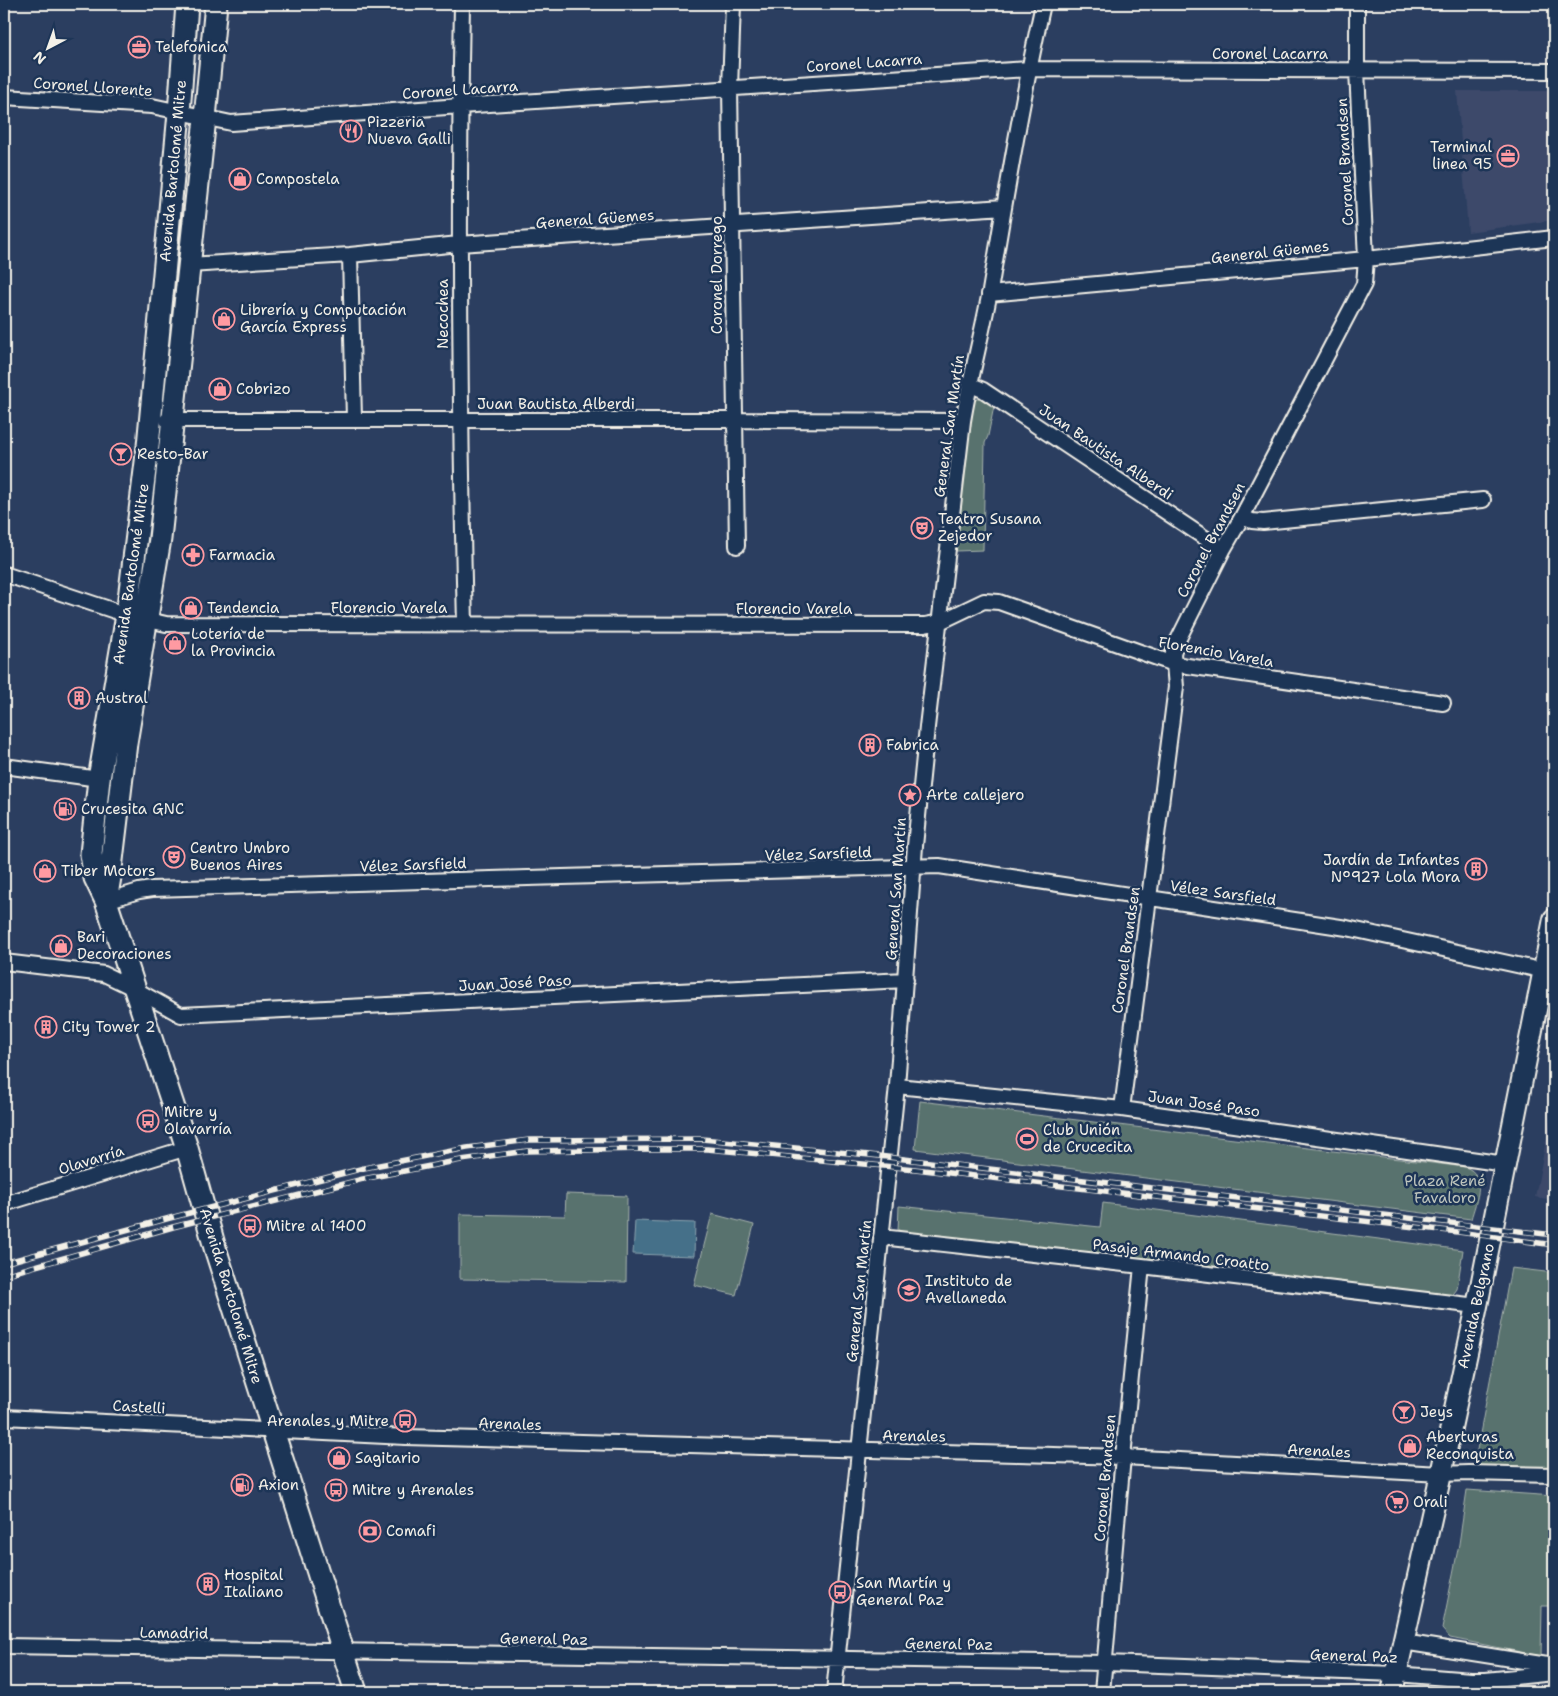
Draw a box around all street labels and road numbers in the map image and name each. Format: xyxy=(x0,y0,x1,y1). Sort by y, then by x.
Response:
street label: Coronel Lacarra xyxy=(1212,44,1329,64)
street label: Coronel Lacarra xyxy=(805,49,923,77)
street label: Coronel Llorente xyxy=(33,73,153,101)
street label: Coronel Lacarra xyxy=(401,76,519,104)
street label: Avenida Bartolomé Mitre xyxy=(155,79,191,263)
street label: Coronel Brandsen xyxy=(1332,98,1358,226)
street label: General Güemes xyxy=(535,205,655,233)
street label: Coronel Dorrego xyxy=(707,216,727,334)
street label: General Güemes xyxy=(1210,236,1330,268)
street label: Necochea xyxy=(433,278,453,349)
street label: General San Martín xyxy=(929,354,969,498)
street label: Juan Bautista Alberdi xyxy=(477,394,635,414)
street label: Juan Bautista Alberdi xyxy=(1035,400,1177,504)
street label: Coronel Brandsen xyxy=(1172,479,1250,601)
street label: Avenida Bartolomé Mitre xyxy=(108,482,154,666)
street label: Florencio Varela xyxy=(331,598,448,618)
street label: Florencio Varela xyxy=(736,599,853,619)
street label: Florencio Varela xyxy=(1157,632,1276,672)
street label: General San Martín xyxy=(881,817,911,961)
street label: Vélez Sarsfield xyxy=(764,842,872,866)
street label: Vélez Sarsfield xyxy=(359,853,467,877)
street label: Vélez Sarsfield xyxy=(1169,876,1278,910)
street label: Coronel Brandsen xyxy=(1107,885,1145,1015)
street label: Juan José Paso xyxy=(458,970,572,996)
street label: Juan José Paso xyxy=(1147,1086,1261,1122)
street label: Olavarría xyxy=(56,1140,127,1179)
street label: Avenida Bartolomé Mitre xyxy=(195,1206,267,1386)
street label: General San Martín xyxy=(842,1219,876,1363)
street label: Pasaje Armando Croatto xyxy=(1091,1234,1271,1276)
street label: Avenida Belgrano xyxy=(1453,1241,1499,1371)
street label: Castelli xyxy=(112,1396,166,1418)
street label: Arenales xyxy=(478,1413,542,1435)
street label: Coronel Brandsen xyxy=(1089,1413,1121,1543)
street label: Arenales xyxy=(882,1425,946,1447)
street label: Arenales xyxy=(1287,1439,1351,1463)
street label: Lamadrid xyxy=(139,1622,209,1644)
street label: General Paz xyxy=(500,1628,588,1650)
street label: General Paz xyxy=(905,1633,993,1655)
street label: General Paz xyxy=(1310,1644,1398,1668)

